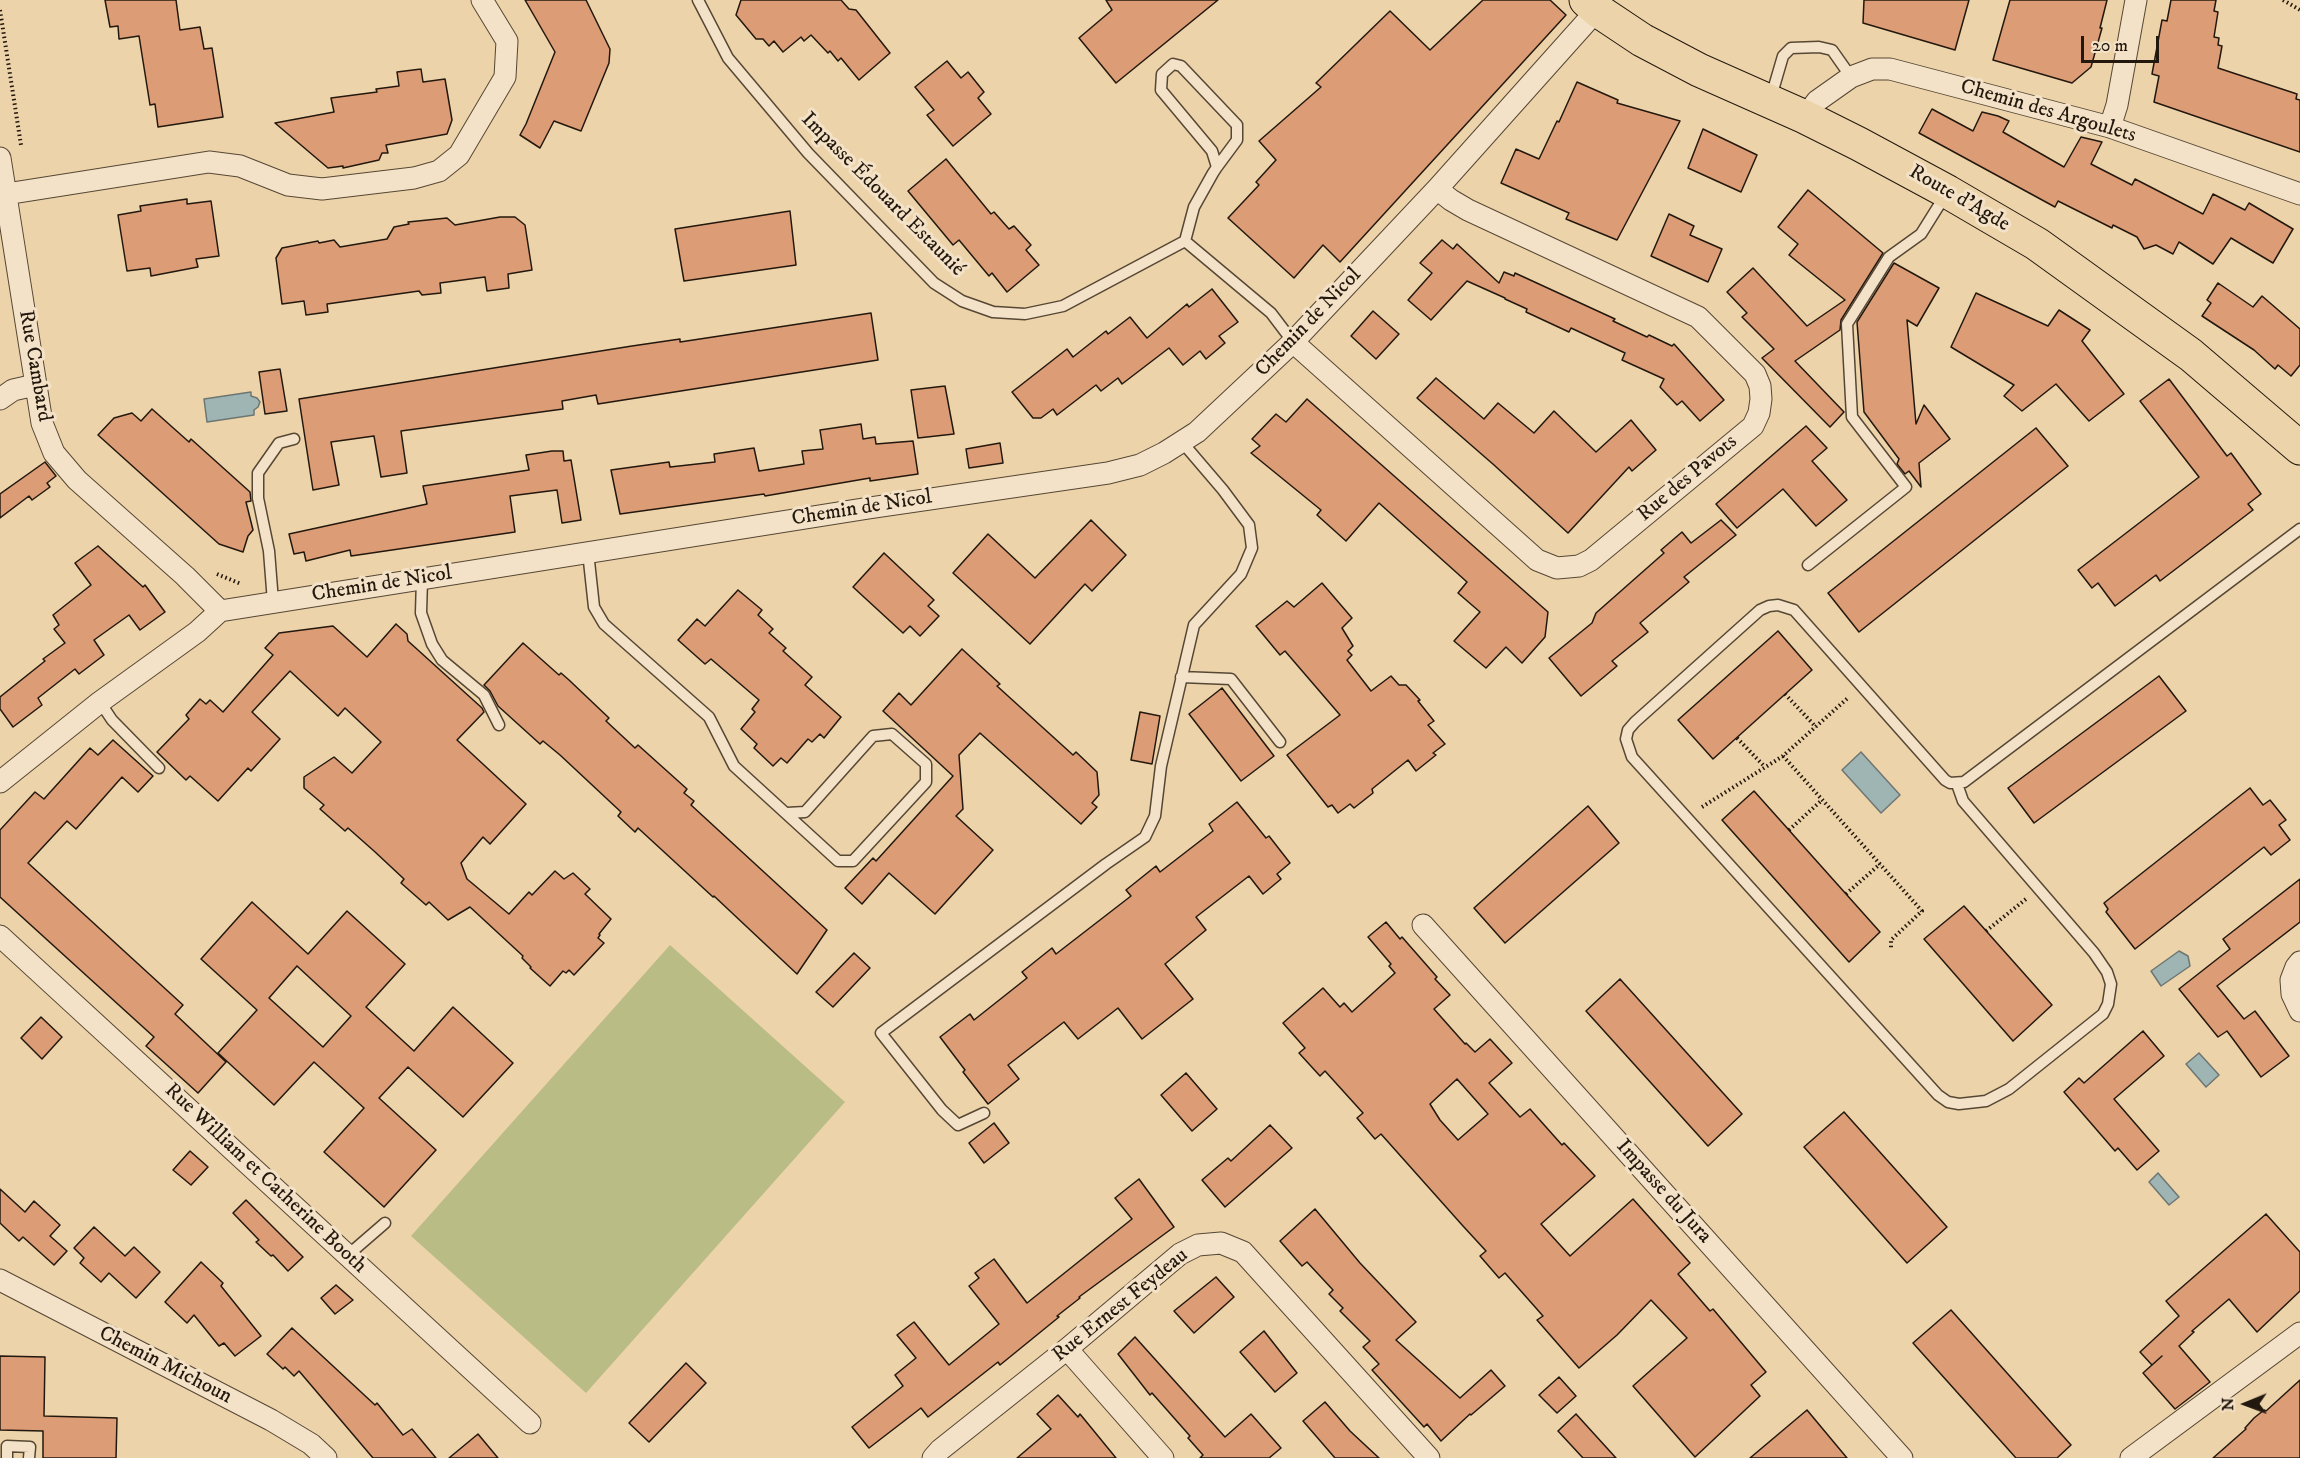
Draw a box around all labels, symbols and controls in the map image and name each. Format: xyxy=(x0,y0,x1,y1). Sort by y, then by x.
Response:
scale bar xyxy=(2084,24,2162,62)
text: 20 m xyxy=(2092,35,2128,57)
street label: Chemin des Argoulets xyxy=(1957,75,2139,149)
street label: Impasse Édouard Estaunié xyxy=(795,108,969,282)
street label: Route d'Agde xyxy=(1904,160,2014,238)
street label: Chemin de Nicol xyxy=(1251,263,1367,383)
street label: Rue Cambard xyxy=(12,308,56,424)
street label: Rue des Pavots xyxy=(1633,430,1743,528)
street label: Chemin de Nicol xyxy=(790,485,934,533)
street label: Chemin de Nicol xyxy=(310,561,454,609)
street label: Rue William et Catherine Booth xyxy=(159,1079,371,1279)
street label: Impasse du Jura xyxy=(1610,1135,1716,1249)
street label: Rue Ernest Feydeau xyxy=(1048,1244,1194,1368)
street label: Chemin Michoun xyxy=(94,1322,236,1410)
north arrow xyxy=(2216,1374,2276,1434)
text: N xyxy=(2218,1398,2238,1411)

